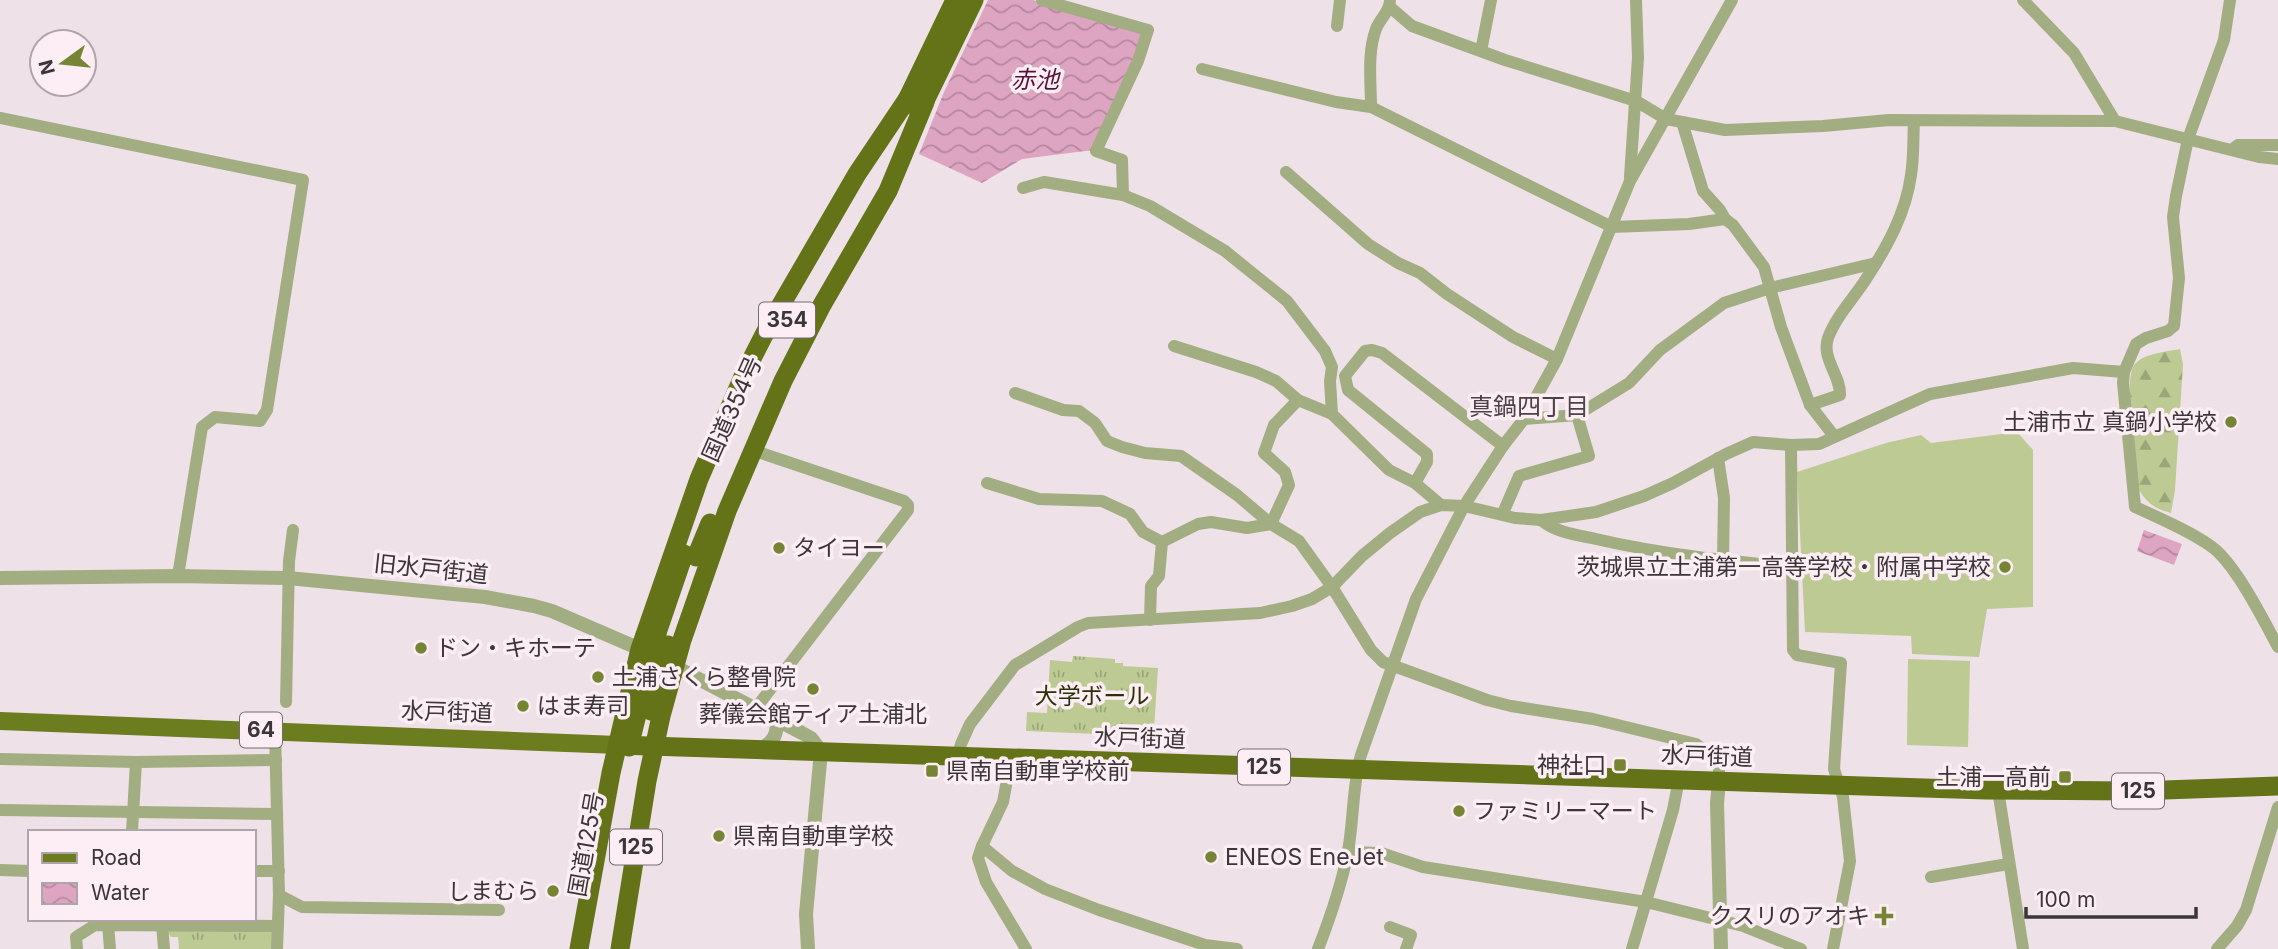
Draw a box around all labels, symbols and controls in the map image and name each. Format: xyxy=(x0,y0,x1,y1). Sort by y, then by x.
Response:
north arrow xyxy=(28,28,98,98)
text: N xyxy=(34,57,60,77)
water label: 赤池 xyxy=(1011,65,1061,94)
road number: 354 xyxy=(759,302,815,338)
street label: 国道354号 xyxy=(696,352,768,466)
district label: 真鍋四丁目 xyxy=(1469,392,1589,421)
place label: 土浦市立 真鍋小学校 xyxy=(2004,408,2217,436)
marker: 土浦市立 真鍋小学校 xyxy=(2223,414,2239,430)
place label: タイヨー xyxy=(793,534,885,562)
marker: タイヨー xyxy=(771,540,787,556)
street label: 旧水戸街道 xyxy=(372,549,490,589)
place label: 茨城県立土浦第一高等学校・附属中学校 xyxy=(1577,553,1991,581)
marker: 茨城県立土浦第一高等学校・附属中学校 xyxy=(1997,559,2013,575)
place label: ドン・キホーテ xyxy=(435,634,596,662)
marker: ドン・キホーテ xyxy=(413,640,429,656)
place label: 土浦さくら整骨院 xyxy=(612,663,796,691)
marker: 土浦さくら整骨院 xyxy=(590,669,606,685)
marker: 葬儀会館ティア土浦北 xyxy=(805,681,821,697)
park label: 大学ボール xyxy=(1035,682,1150,710)
place label: はま寿司 xyxy=(537,692,629,720)
street label: 水戸街道 xyxy=(401,696,493,728)
marker: はま寿司 xyxy=(515,698,531,714)
place label: 葬儀会館ティア土浦北 xyxy=(699,700,927,728)
road number: 64 xyxy=(240,712,282,748)
street label: 水戸街道 xyxy=(1094,722,1186,754)
street label: 水戸街道 xyxy=(1661,740,1753,772)
road number: 125 xyxy=(1238,750,1290,784)
place label: 神社口 xyxy=(1537,751,1606,779)
place label: 県南自動車学校前 xyxy=(946,757,1130,785)
marker: 神社口 xyxy=(1612,757,1628,773)
marker: 県南自動車学校前 xyxy=(924,763,940,779)
place label: 土浦一高前 xyxy=(1936,763,2051,791)
marker: 土浦一高前 xyxy=(2057,769,2073,785)
road number: 125 xyxy=(2112,774,2164,808)
street label: 国道125号 xyxy=(563,789,609,899)
place label: ファミリーマート xyxy=(1473,797,1657,825)
marker: ファミリーマート xyxy=(1451,803,1467,819)
place label: 県南自動車学校 xyxy=(733,822,894,850)
marker: 県南自動車学校 xyxy=(711,828,727,844)
legend xyxy=(28,830,256,921)
road number: 125 xyxy=(610,830,662,864)
place label: ENEOS EneJet xyxy=(1225,843,1384,871)
text: Road xyxy=(91,845,142,870)
marker: ENEOS EneJet xyxy=(1203,849,1219,865)
scale bar xyxy=(2026,876,2196,920)
place label: しまむら xyxy=(447,877,539,905)
text: Water xyxy=(91,880,149,905)
marker: しまむら xyxy=(545,883,561,899)
text: 100 m xyxy=(2036,887,2095,912)
place label: クスリのアオキ xyxy=(1710,902,1870,930)
marker: クスリのアオキ xyxy=(1876,908,1892,924)

